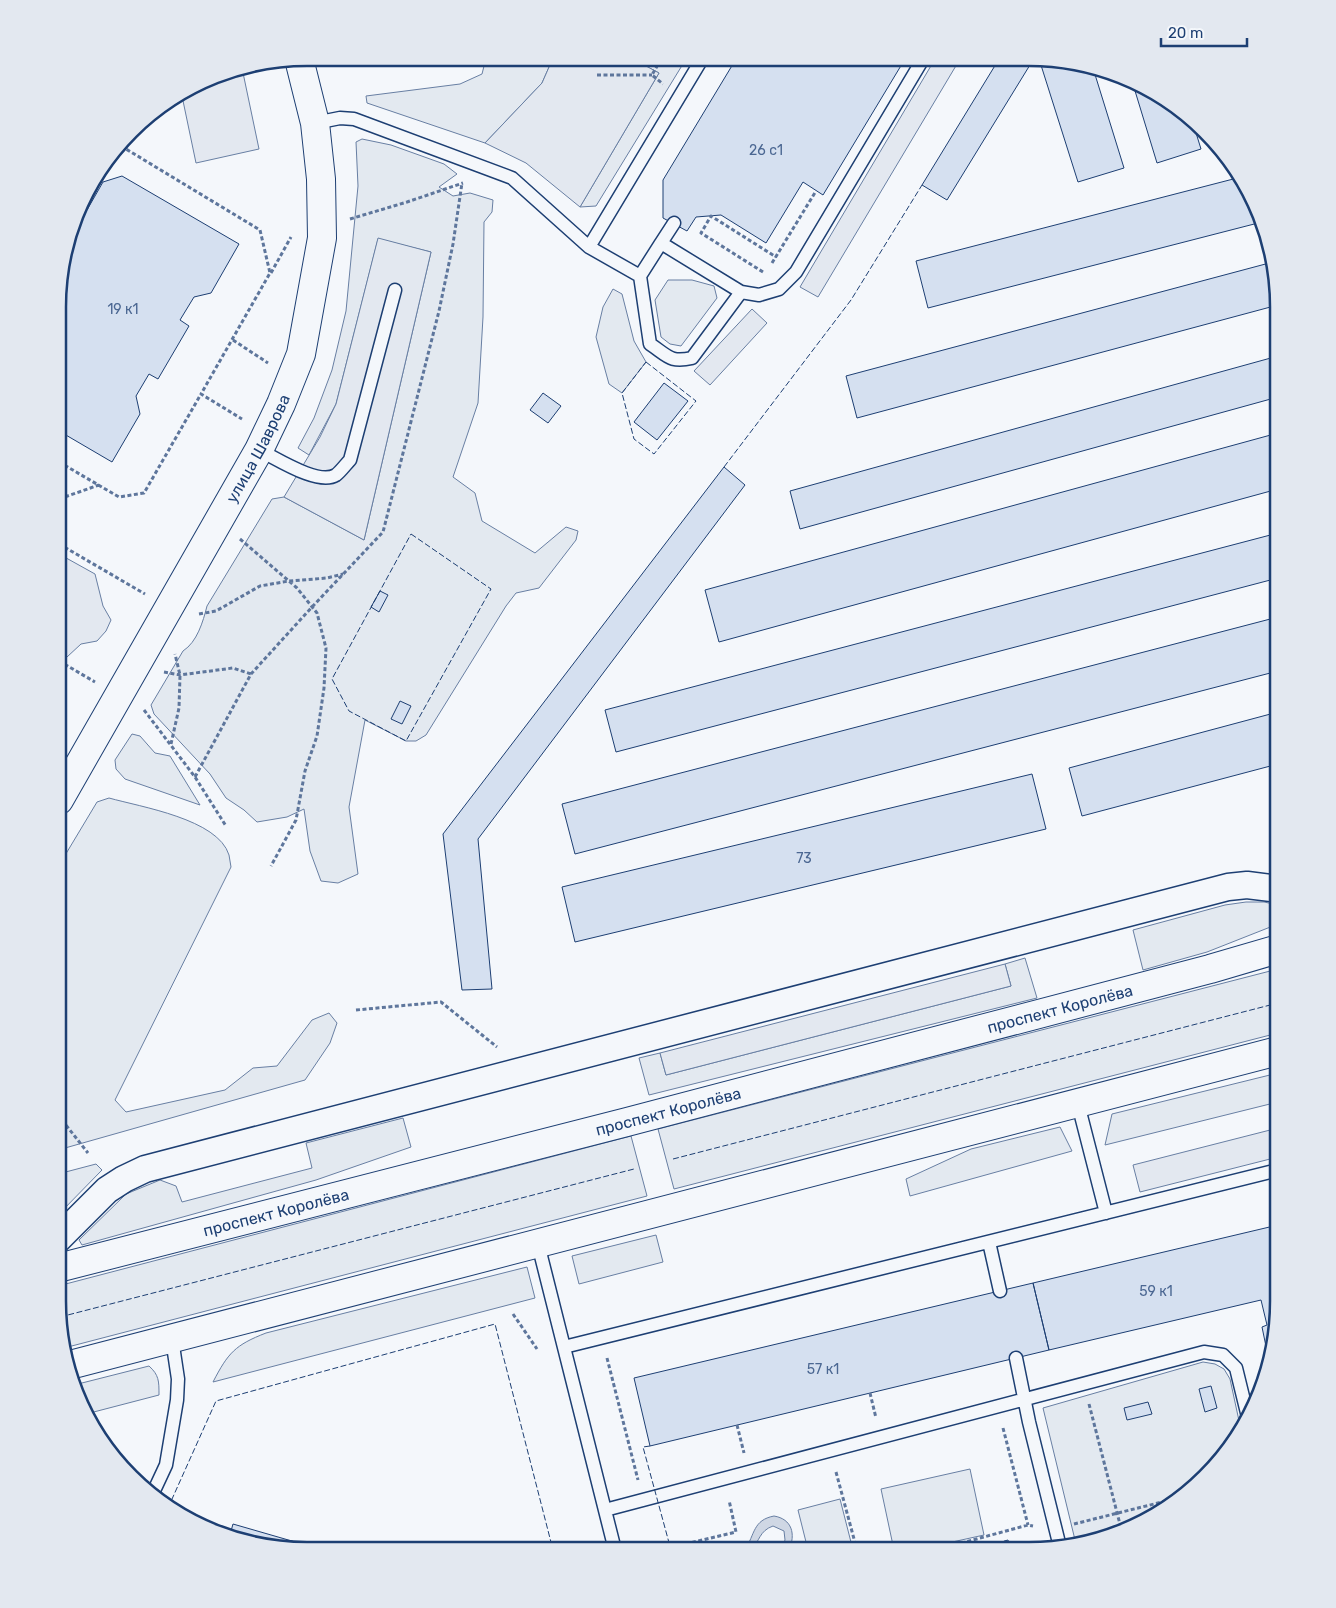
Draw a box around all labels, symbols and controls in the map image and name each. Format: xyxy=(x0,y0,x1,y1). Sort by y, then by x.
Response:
scale bar xyxy=(1161,15,1247,47)
text: 20 m xyxy=(1168,24,1203,42)
house number: 26 c1 xyxy=(749,142,783,159)
house number: 19 к1 xyxy=(107,301,139,318)
street label: улица Шаврова xyxy=(222,391,293,506)
house number: 73 xyxy=(796,850,812,867)
street label: проспект Королёва xyxy=(985,980,1135,1037)
street label: проспект Королёва xyxy=(593,1083,743,1139)
street label: проспект Королёва xyxy=(201,1184,351,1240)
house number: 59 к1 xyxy=(1139,1283,1173,1300)
house number: 57 к1 xyxy=(807,1361,839,1378)

